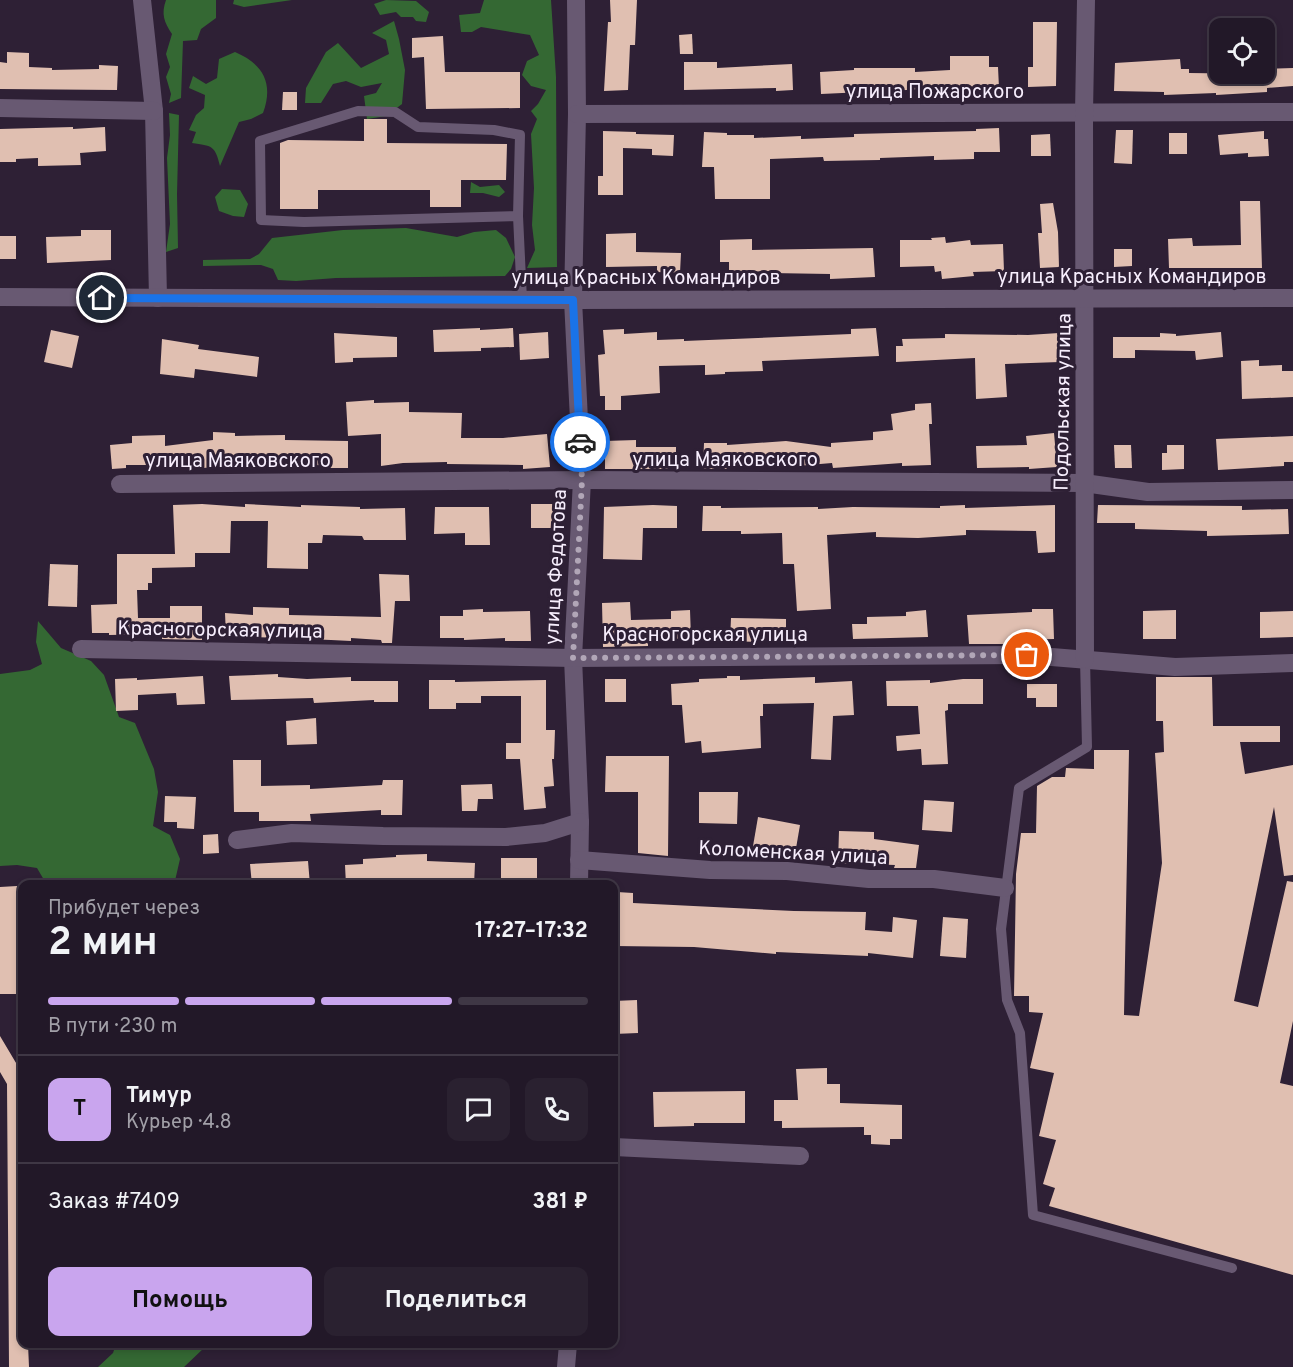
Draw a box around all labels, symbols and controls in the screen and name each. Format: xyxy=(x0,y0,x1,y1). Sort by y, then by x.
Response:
map controls xyxy=(1209,18,1275,84)
button: locate xyxy=(1209,18,1275,84)
street label: улица Пожарского xyxy=(846,80,1024,106)
street label: улица Красных Командиров xyxy=(997,265,1267,291)
street label: улица Красных Командиров xyxy=(511,266,781,292)
pin xyxy=(76,272,127,323)
icon: home xyxy=(85,281,118,314)
street label: Подольская улица xyxy=(1049,313,1079,491)
courier xyxy=(550,412,610,472)
icon: car xyxy=(564,426,597,459)
street label: улица Маяковского xyxy=(632,448,818,474)
street label: улица Маяковского xyxy=(145,449,331,475)
street label: улица Федотова xyxy=(540,489,574,646)
street label: Красногорская улица xyxy=(117,616,323,646)
street label: Красногорская улица xyxy=(602,623,808,649)
pin xyxy=(1001,629,1052,680)
icon: bag xyxy=(1010,638,1043,671)
street label: Коломенская улица xyxy=(698,836,888,872)
text: Прибудет через xyxy=(48,896,200,922)
text: 17:27–17:32 xyxy=(475,918,588,945)
text: 2 мин xyxy=(48,920,158,969)
text: В пути · 230 m xyxy=(48,1014,177,1040)
button: chat xyxy=(447,1078,510,1141)
button: phone xyxy=(525,1078,588,1141)
text: Тимур xyxy=(126,1083,192,1110)
text: Т xyxy=(73,1096,86,1123)
text: Курьер · 4.8 xyxy=(126,1110,232,1136)
text: Заказ #7409 xyxy=(48,1189,180,1216)
text: 381 ₽ xyxy=(532,1189,588,1216)
button: Помощь xyxy=(48,1267,312,1336)
button: Поделиться xyxy=(324,1267,588,1336)

